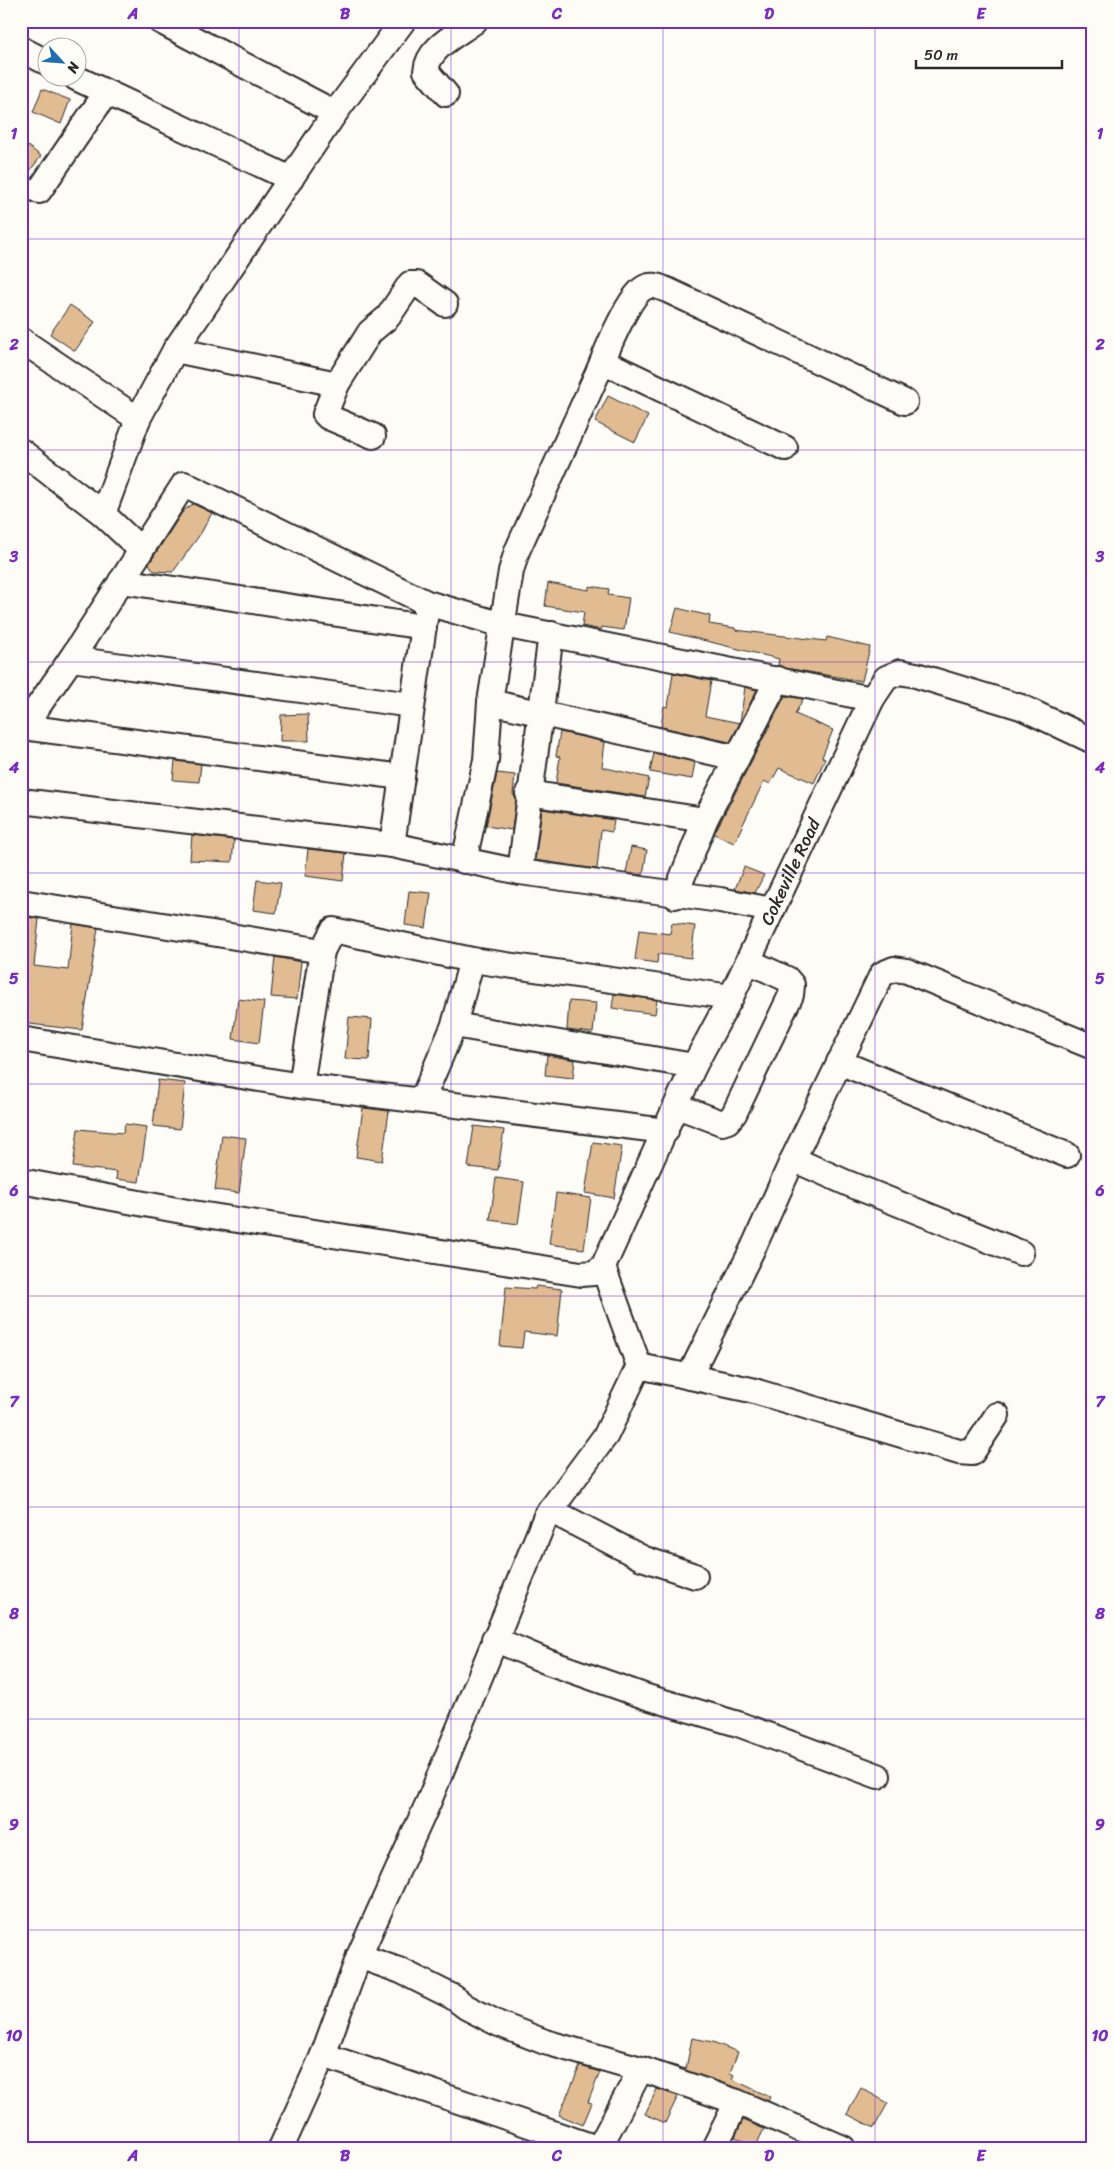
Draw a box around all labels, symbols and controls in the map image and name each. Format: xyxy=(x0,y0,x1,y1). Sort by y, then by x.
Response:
text: A xyxy=(127,0,138,28)
text: B xyxy=(340,0,351,28)
text: C xyxy=(551,0,563,28)
text: D xyxy=(764,0,774,28)
text: E xyxy=(977,0,987,28)
north arrow xyxy=(38,38,88,88)
scale bar xyxy=(916,38,1063,70)
text: 50 m xyxy=(924,42,959,68)
text: N xyxy=(60,57,87,78)
text: 1 xyxy=(11,119,18,148)
text: 1 xyxy=(1097,119,1104,148)
text: 2 xyxy=(8,330,19,359)
text: 2 xyxy=(1094,330,1105,359)
text: 3 xyxy=(9,542,19,571)
text: 3 xyxy=(1095,542,1105,571)
text: 4 xyxy=(8,753,19,782)
text: 4 xyxy=(1094,753,1105,782)
street label: Cokeville Road xyxy=(751,811,830,931)
text: 5 xyxy=(9,964,19,993)
text: 5 xyxy=(1095,964,1105,993)
text: 6 xyxy=(8,1176,19,1205)
text: 6 xyxy=(1094,1176,1105,1205)
text: 7 xyxy=(9,1387,20,1416)
text: 7 xyxy=(1095,1387,1106,1416)
text: 8 xyxy=(8,1599,19,1628)
text: 8 xyxy=(1094,1599,1105,1628)
text: 9 xyxy=(9,1810,19,1839)
text: 9 xyxy=(1095,1810,1105,1839)
text: 10 xyxy=(6,2021,22,2050)
text: 10 xyxy=(1092,2021,1108,2050)
text: A xyxy=(127,2141,138,2169)
text: B xyxy=(340,2141,351,2169)
text: C xyxy=(551,2141,563,2169)
text: D xyxy=(764,2141,774,2169)
text: E xyxy=(977,2141,987,2169)

